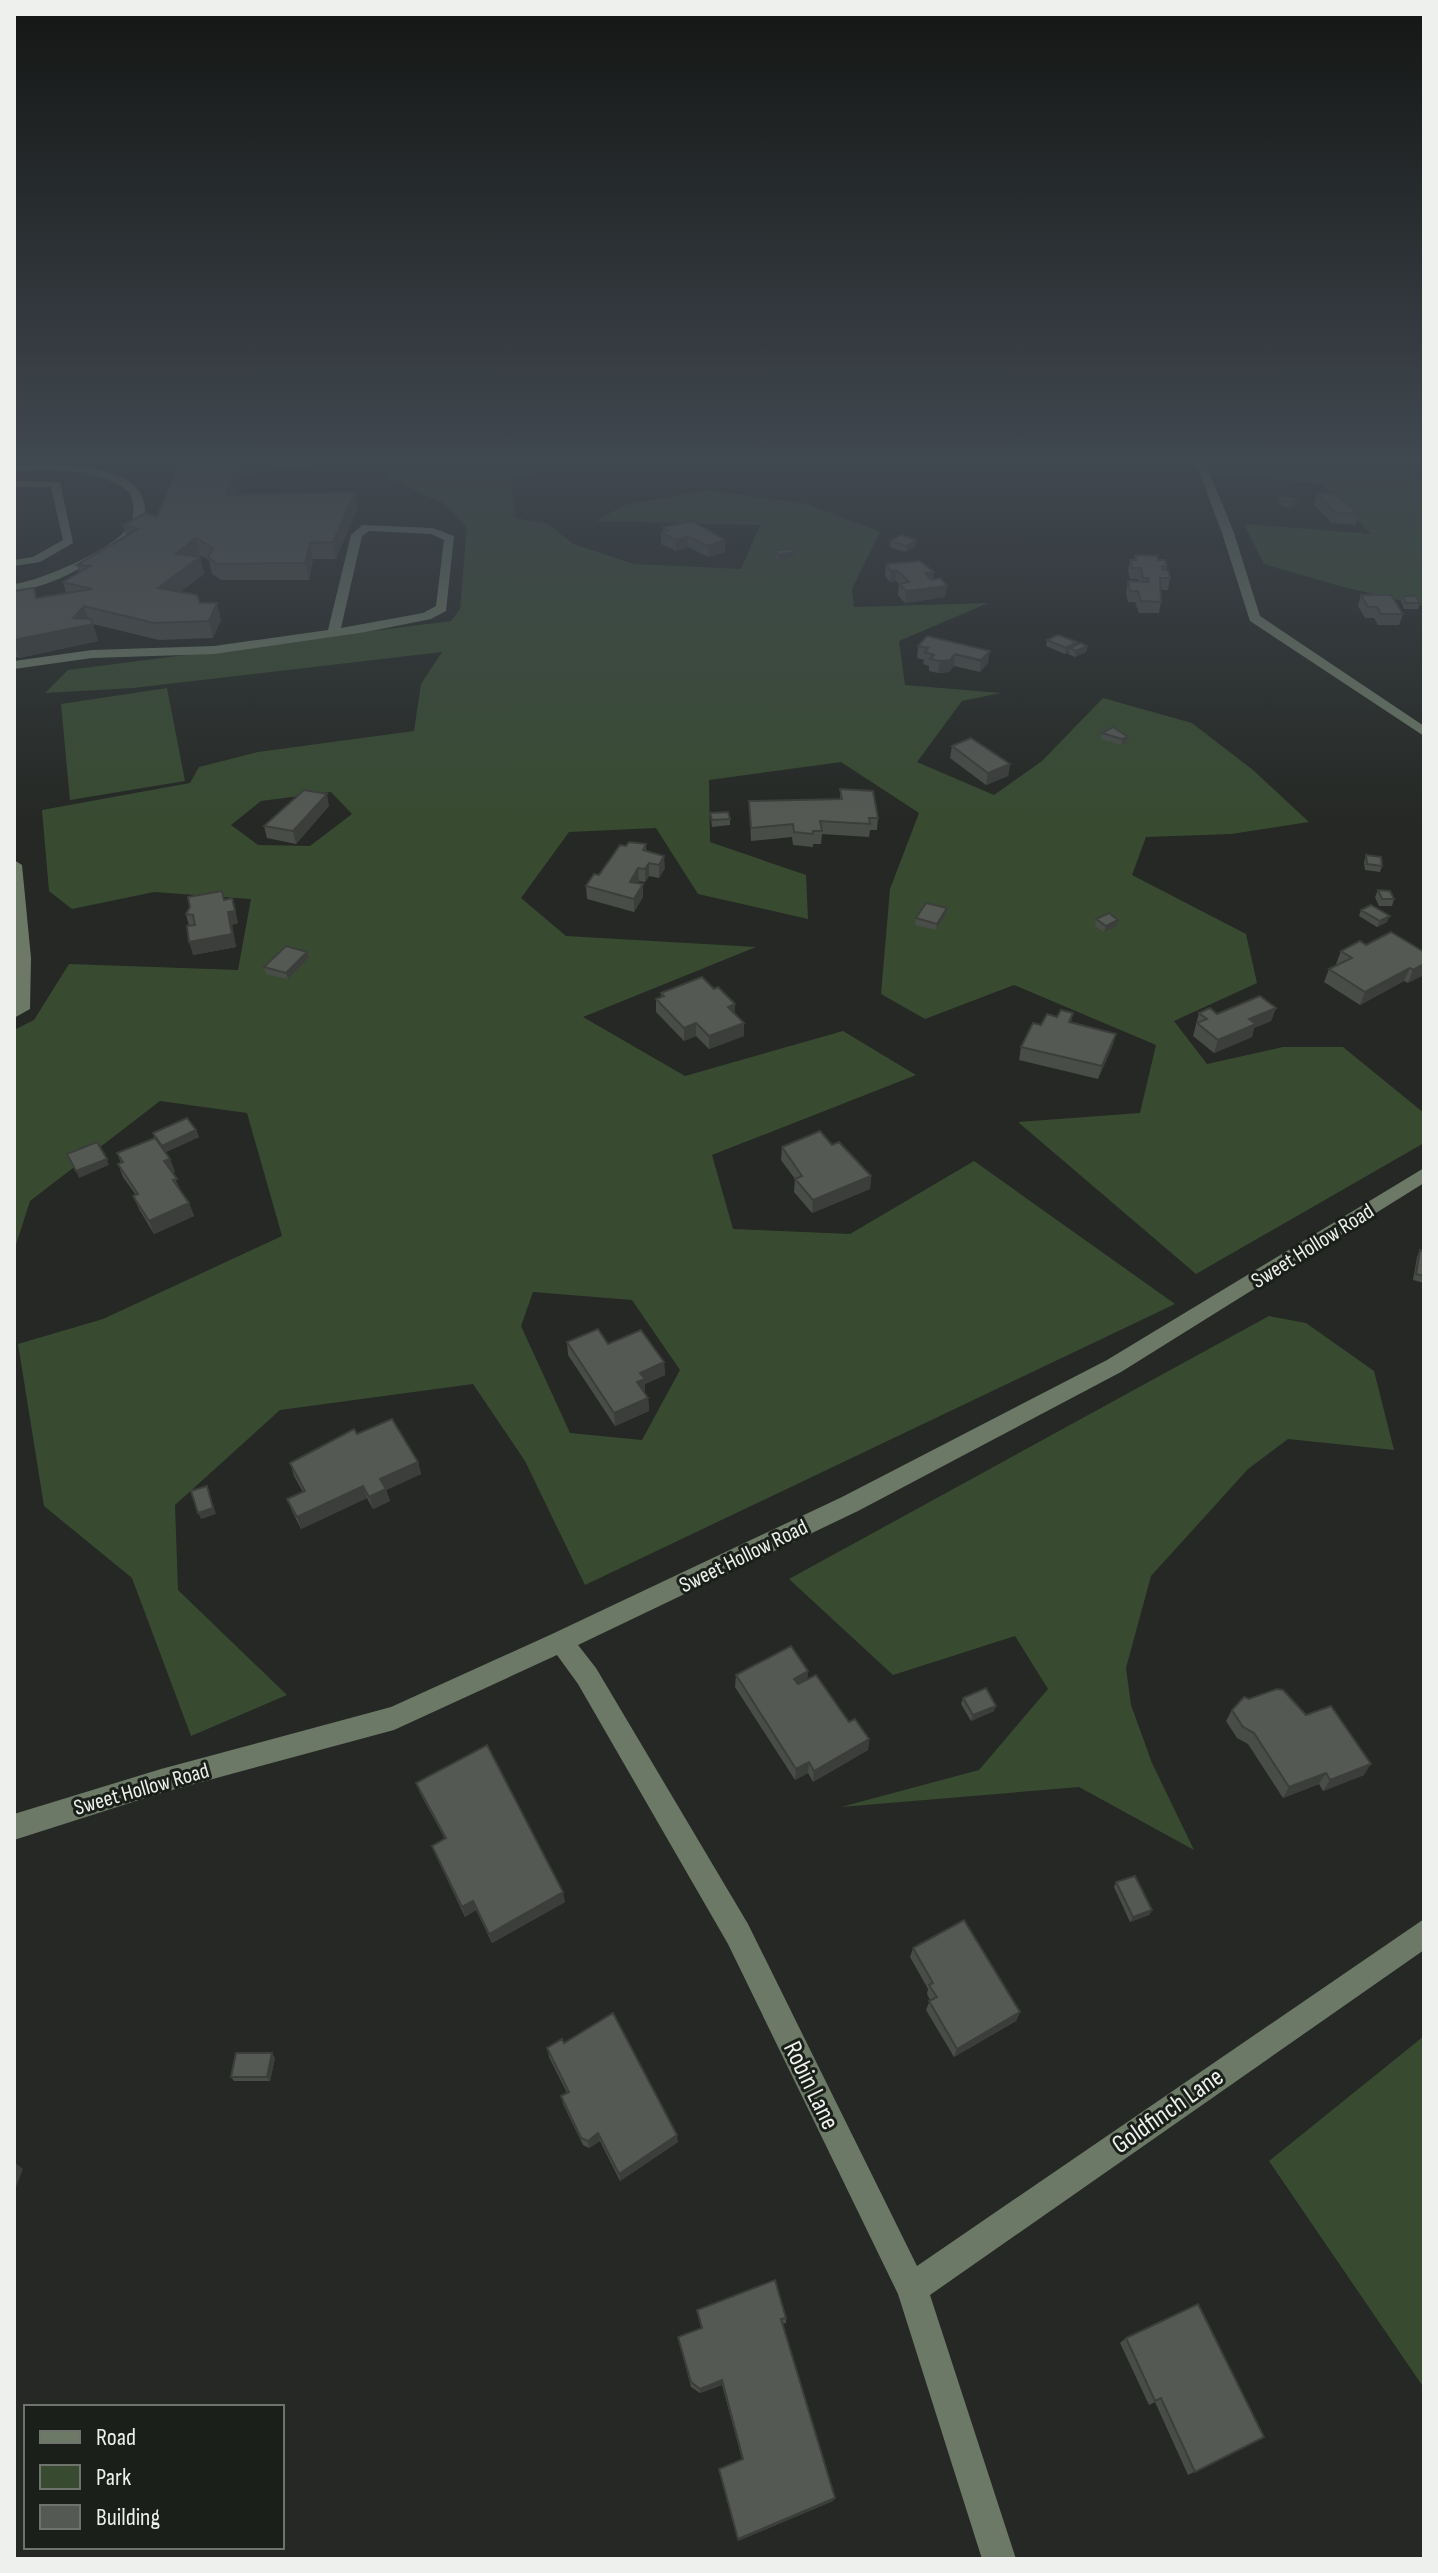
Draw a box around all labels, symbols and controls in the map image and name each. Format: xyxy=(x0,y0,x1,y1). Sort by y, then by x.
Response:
street label: Sweet Hollow Road xyxy=(1246,1198,1379,1295)
street label: Sweet Hollow Road xyxy=(675,1514,812,1599)
street label: Sweet Hollow Road xyxy=(71,1757,212,1822)
street label: Robin Lane xyxy=(776,2036,845,2135)
street label: Goldfinch Lane xyxy=(1106,2062,1230,2161)
legend xyxy=(24,2405,284,2549)
text: Road xyxy=(96,2423,136,2452)
text: Park xyxy=(96,2463,131,2492)
text: Building xyxy=(96,2503,160,2532)

